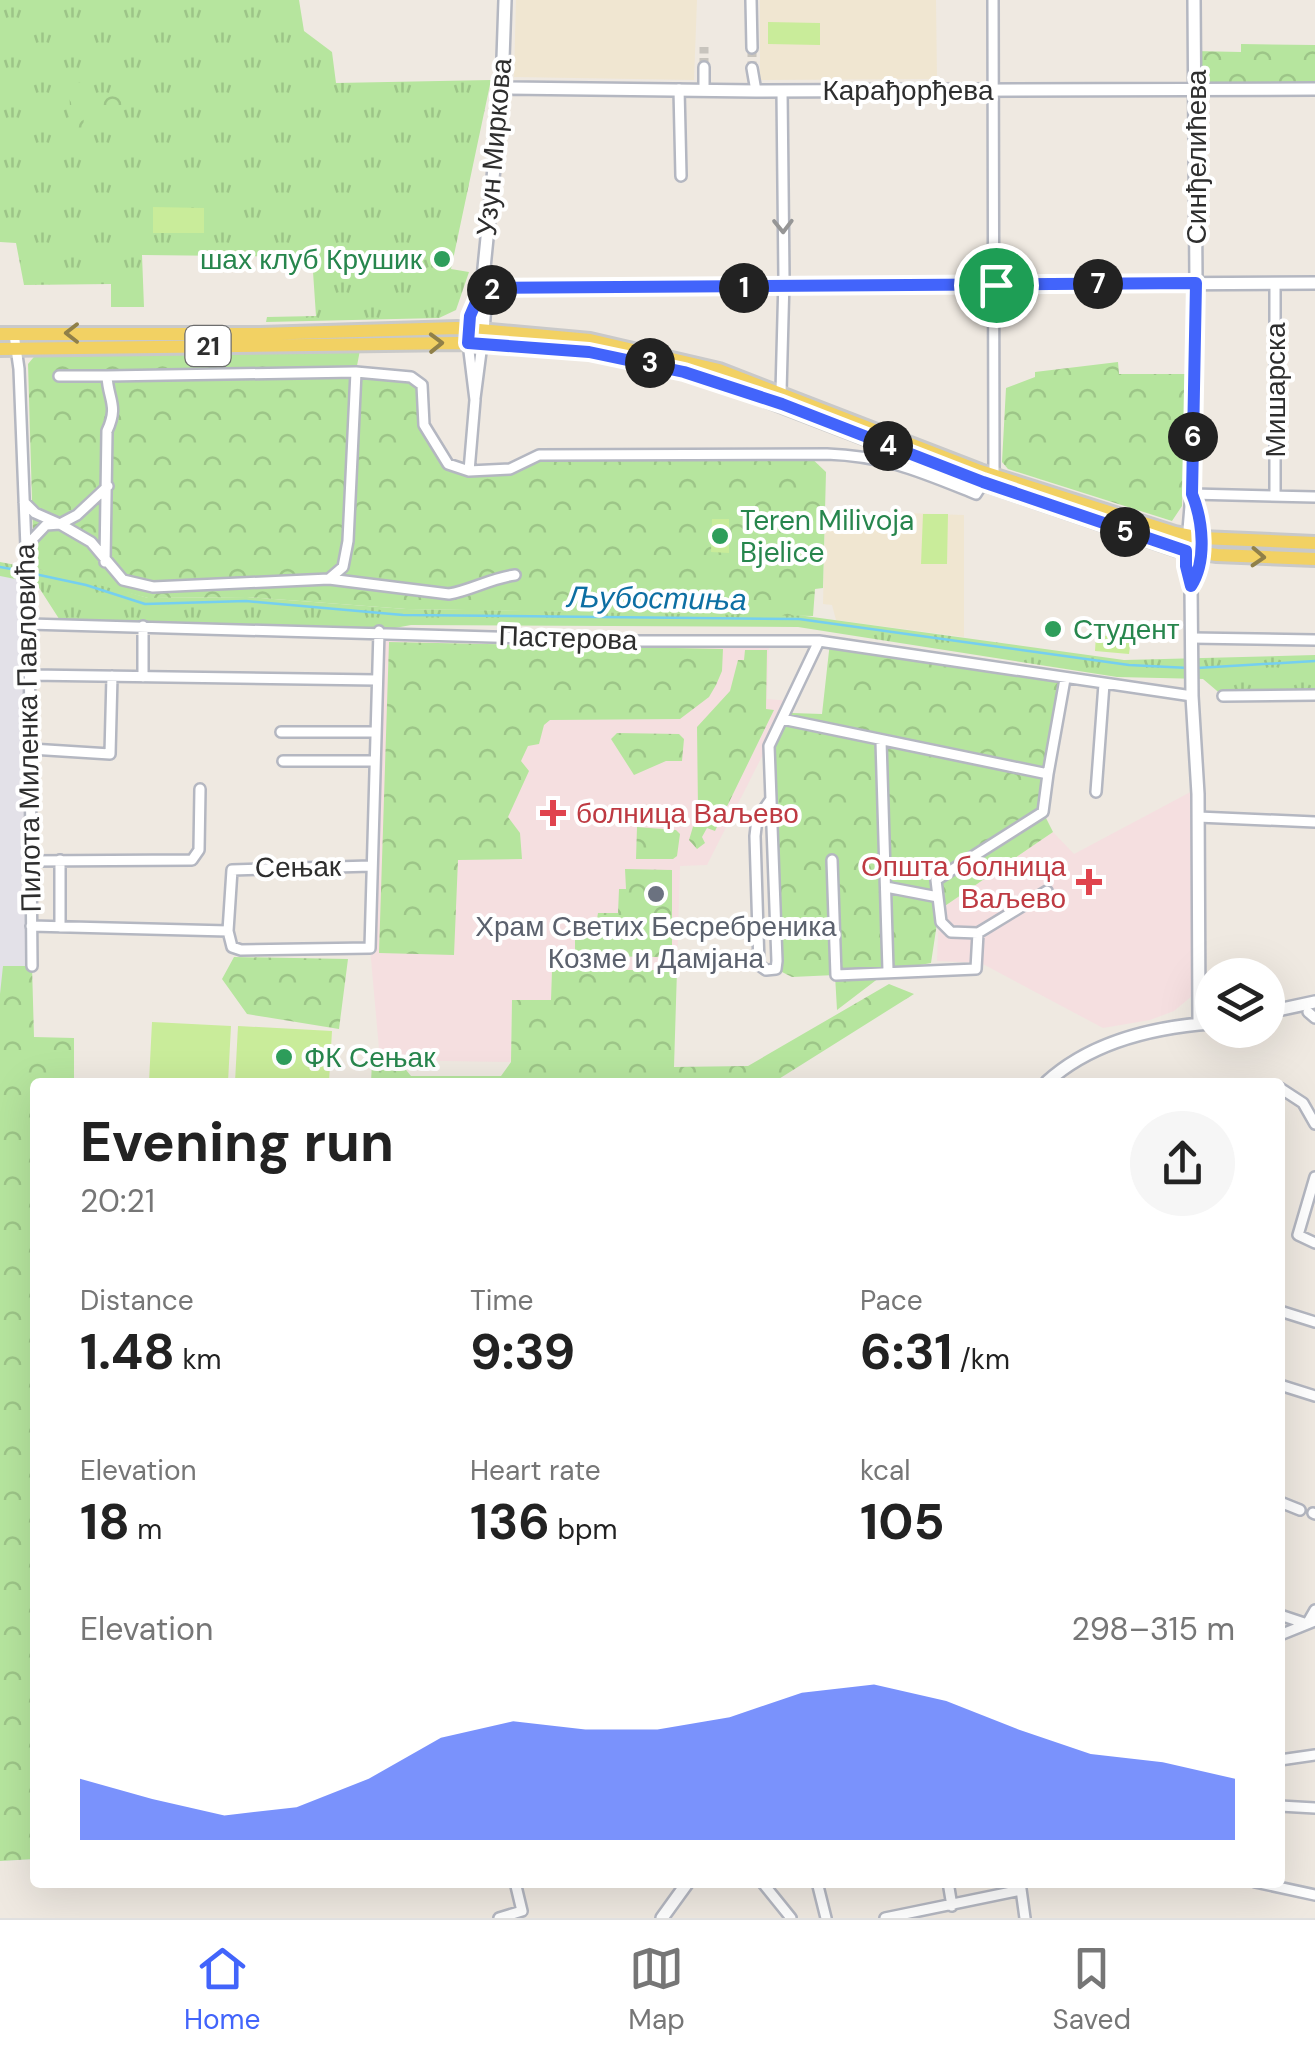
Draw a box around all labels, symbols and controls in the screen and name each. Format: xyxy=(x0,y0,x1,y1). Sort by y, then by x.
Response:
street label: Узун Миркова xyxy=(468,56,520,238)
street label: Синђелићева xyxy=(1178,69,1215,244)
street label: Карађорђева xyxy=(822,72,994,109)
one-way arrow xyxy=(772,220,794,235)
place label: шах клуб Крушик xyxy=(200,241,423,278)
pin xyxy=(954,243,1039,328)
marker: шах клуб Крушик xyxy=(431,248,453,270)
icon: arrive xyxy=(969,258,1024,313)
pin: 7 xyxy=(1073,259,1123,309)
pin: 1 xyxy=(719,263,769,313)
pin: 2 xyxy=(467,265,517,315)
text: 7 xyxy=(1090,265,1106,302)
text: 1 xyxy=(739,269,749,306)
text: 2 xyxy=(484,271,500,308)
one-way arrow xyxy=(63,322,78,344)
street label: Мишарска xyxy=(1257,322,1294,458)
road number: 21 xyxy=(186,326,230,366)
one-way arrow xyxy=(430,332,445,354)
pin: 3 xyxy=(625,338,675,388)
text: 3 xyxy=(642,344,658,381)
pin: 6 xyxy=(1168,412,1218,462)
text: 6 xyxy=(1184,418,1202,455)
pin: 4 xyxy=(863,421,913,471)
text: 4 xyxy=(879,427,897,464)
place label: Teren Milivoja Bjelice xyxy=(740,502,914,571)
pin: 5 xyxy=(1100,507,1150,557)
text: 5 xyxy=(1116,513,1134,550)
marker: Teren Milivoja Bjelice xyxy=(709,525,731,547)
street label: Пилота Миленка Павловића xyxy=(6,543,50,913)
one-way arrow xyxy=(1250,546,1266,567)
water label: Љубостиња xyxy=(565,577,747,619)
place label: Студент xyxy=(1073,611,1180,648)
street label: Пастерова xyxy=(498,617,639,659)
marker: Студент xyxy=(1042,618,1064,640)
place label: болница Ваљево xyxy=(576,795,799,832)
marker: болница Ваљево xyxy=(540,800,566,826)
street label: Сењак xyxy=(254,848,342,886)
place label: Општа болница Ваљево xyxy=(861,848,1066,917)
marker: Општа болница Ваљево xyxy=(1076,869,1102,895)
marker: Храм Светих Бесребреника Козме и Дамјана xyxy=(645,883,667,905)
place label: Храм Светих Бесребреника Козме и Дамјана xyxy=(475,908,837,977)
map controls xyxy=(1195,958,1285,1048)
button: layers xyxy=(1195,958,1285,1048)
place label: ФК Сењак xyxy=(304,1039,436,1076)
marker: ФК Сењак xyxy=(273,1046,295,1068)
text: Evening run xyxy=(80,1106,394,1178)
button: share xyxy=(1130,1111,1235,1216)
text: 20:21 xyxy=(80,1180,155,1222)
text: Distance xyxy=(80,1282,194,1319)
text: Time xyxy=(470,1282,533,1319)
text: Pace xyxy=(860,1282,923,1319)
text: 1.48 xyxy=(80,1319,175,1385)
text: 9:39 xyxy=(470,1319,575,1385)
text: 6:31 xyxy=(860,1319,952,1385)
text: km xyxy=(175,1341,221,1378)
text: /km xyxy=(952,1341,1010,1378)
text: Elevation xyxy=(80,1452,197,1489)
text: Heart rate xyxy=(470,1452,601,1489)
text: kcal xyxy=(860,1452,911,1489)
text: 18 xyxy=(80,1489,130,1555)
text: 136 xyxy=(470,1489,550,1555)
text: 105 xyxy=(860,1489,945,1555)
text: m xyxy=(130,1511,162,1548)
text: bpm xyxy=(550,1511,618,1548)
text: Elevation xyxy=(80,1608,213,1650)
text: 298–315 m xyxy=(1072,1608,1235,1650)
tab: Home xyxy=(184,1941,260,2038)
tab: Map xyxy=(628,1941,685,2038)
tab: Saved xyxy=(1053,1941,1131,2038)

